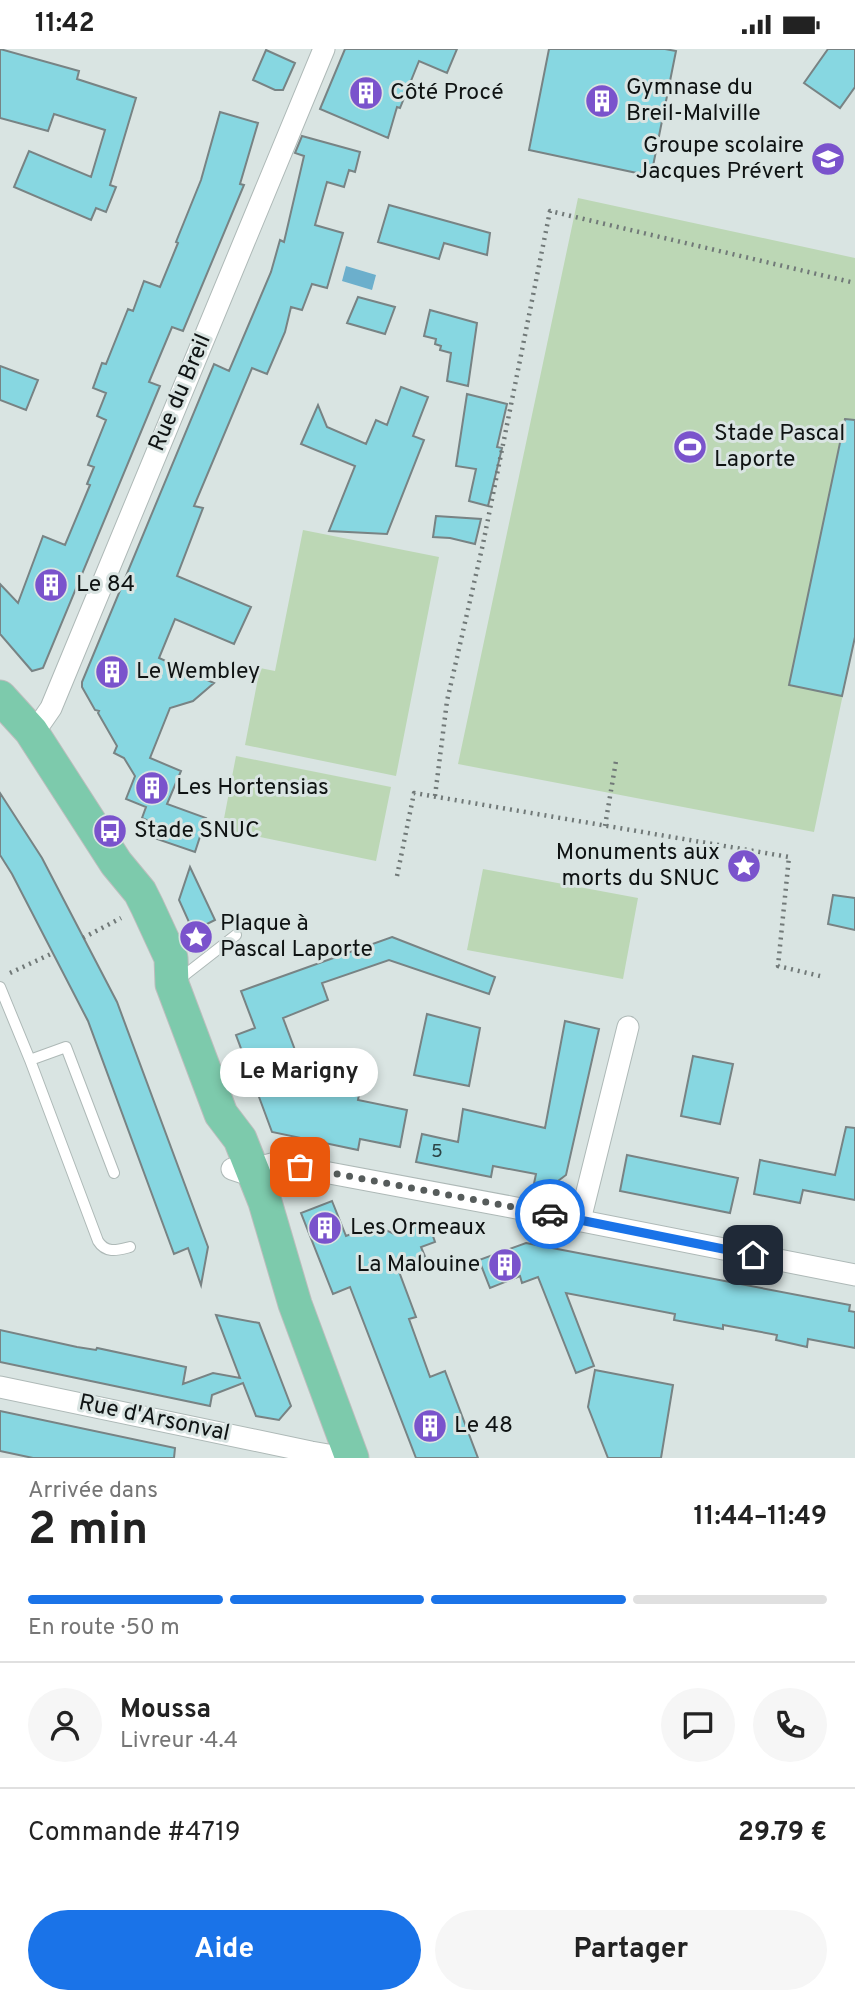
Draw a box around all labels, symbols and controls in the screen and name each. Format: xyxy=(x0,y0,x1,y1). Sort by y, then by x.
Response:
text: 11:42 xyxy=(35,8,95,41)
building icon: Côté Procé xyxy=(347,74,385,112)
place label: Gymnase du Breil-Malville xyxy=(626,74,761,129)
place label: Côté Procé xyxy=(390,79,504,108)
building icon: Gymnase du Breil-Malville xyxy=(583,82,621,120)
place label: Groupe scolaire Jacques Prévert xyxy=(636,132,804,187)
school or university icon: Groupe scolaire Jacques Prévert xyxy=(809,140,847,178)
street label: Rue du Breil xyxy=(143,330,219,456)
place label: Stade Pascal Laporte xyxy=(714,420,845,475)
sports icon: Stade Pascal Laporte xyxy=(671,428,709,466)
building icon: Le 84 xyxy=(32,566,70,604)
place label: Le 84 xyxy=(76,571,135,600)
building icon: Le Wembley xyxy=(93,653,131,691)
place label: Le Wembley xyxy=(136,658,260,687)
building icon: Les Hortensias xyxy=(133,769,171,807)
place label: Les Hortensias xyxy=(176,774,329,803)
bus stop icon: Stade SNUC xyxy=(91,812,129,850)
place label: Stade SNUC xyxy=(134,817,260,846)
place label: Monuments aux morts du SNUC xyxy=(556,839,720,894)
place icon: Monuments aux morts du SNUC xyxy=(725,847,763,885)
place label: Plaque à Pascal Laporte xyxy=(220,910,373,965)
place icon: Plaque à Pascal Laporte xyxy=(177,918,215,956)
callout: Le Marigny xyxy=(221,1048,379,1097)
text: Le Marigny xyxy=(240,1058,358,1087)
pin xyxy=(270,1137,330,1197)
house number: 5 xyxy=(431,1140,443,1164)
icon: bag xyxy=(281,1148,319,1186)
courier xyxy=(515,1179,585,1249)
icon: car xyxy=(531,1195,569,1233)
building icon: Les Ormeaux xyxy=(306,1209,344,1247)
place label: Les Ormeaux xyxy=(350,1214,486,1243)
pin xyxy=(723,1225,783,1285)
icon: home xyxy=(734,1236,772,1274)
building icon: La Malouine xyxy=(486,1246,524,1284)
place label: La Malouine xyxy=(356,1251,480,1280)
street label: Rue d'Arsonval xyxy=(76,1389,232,1449)
building icon: Le 48 xyxy=(411,1407,449,1445)
place label: Le 48 xyxy=(454,1412,513,1441)
text: Arrivée dans xyxy=(28,1477,158,1506)
text: 11:44–11:49 xyxy=(694,1501,827,1534)
text: 2 min xyxy=(28,1502,148,1561)
text: En route · 50 m xyxy=(28,1614,180,1643)
button: person xyxy=(28,1688,102,1762)
button: chat xyxy=(661,1688,735,1762)
button: phone xyxy=(753,1688,827,1762)
text: Moussa xyxy=(120,1694,211,1727)
text: Livreur · 4.4 xyxy=(120,1727,238,1756)
text: Commande #4719 xyxy=(28,1817,241,1850)
text: 29.79 € xyxy=(738,1817,827,1850)
button: Aide xyxy=(28,1910,421,1990)
button: Partager xyxy=(435,1910,827,1990)

